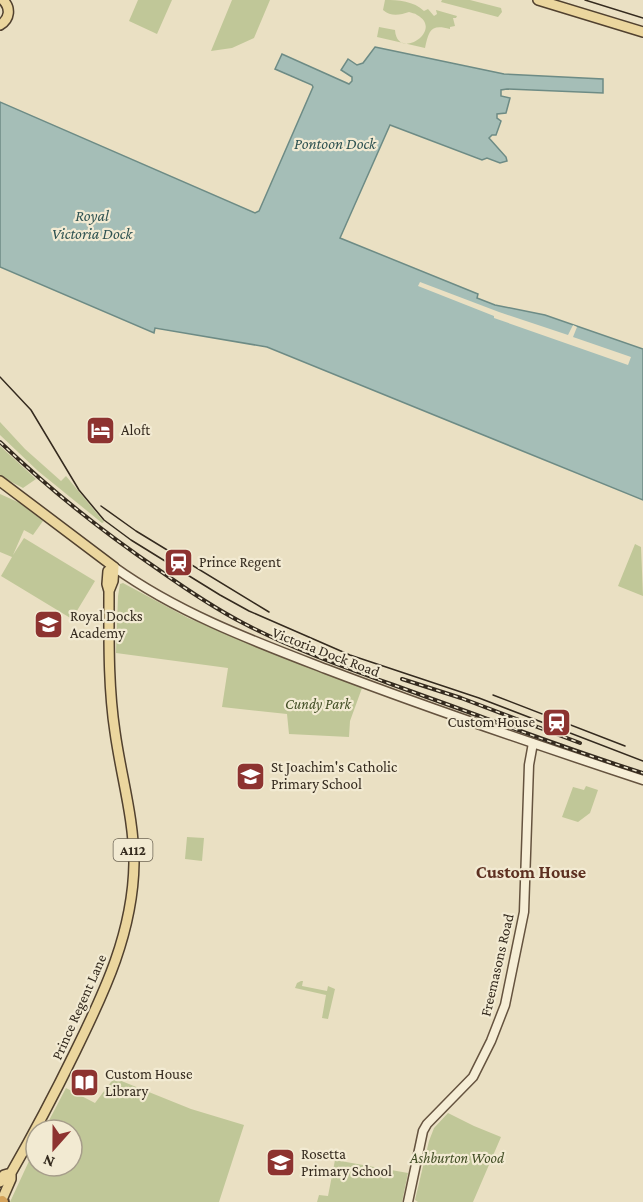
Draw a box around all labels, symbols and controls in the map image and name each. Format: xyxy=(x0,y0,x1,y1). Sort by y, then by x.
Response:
water label: Pontoon Dock xyxy=(294,135,377,152)
water label: Royal Victoria Dock xyxy=(52,207,133,242)
hotel icon: Aloft xyxy=(84,414,116,446)
place label: Aloft xyxy=(121,422,151,438)
station icon: Prince Regent xyxy=(162,546,194,578)
place label: Prince Regent xyxy=(199,554,282,571)
place label: Royal Docks Academy xyxy=(70,608,143,642)
school or university icon: Royal Docks Academy xyxy=(33,609,65,641)
street label: Victoria Dock Road xyxy=(270,624,382,680)
park label: Cundy Park xyxy=(285,696,352,713)
station icon: Custom House xyxy=(540,706,572,738)
place label: Custom House xyxy=(447,714,535,730)
place label: St Joachim's Catholic Primary School xyxy=(271,759,398,793)
school or university icon: St Joachim's Catholic Primary School xyxy=(234,760,266,792)
road number: A112 xyxy=(114,839,152,861)
district label: Custom House xyxy=(476,862,586,882)
street label: Freemasons Road xyxy=(477,912,517,1018)
street label: Prince Regent Lane xyxy=(49,951,111,1063)
place label: Custom House Library xyxy=(105,1066,193,1100)
library icon: Custom House Library xyxy=(68,1067,100,1099)
north arrow xyxy=(24,1118,84,1178)
place label: Rosetta Primary School xyxy=(301,1146,392,1180)
school or university icon: Rosetta Primary School xyxy=(264,1147,296,1179)
park label: Ashburton Wood xyxy=(409,1150,505,1166)
text: N xyxy=(41,1152,57,1171)

